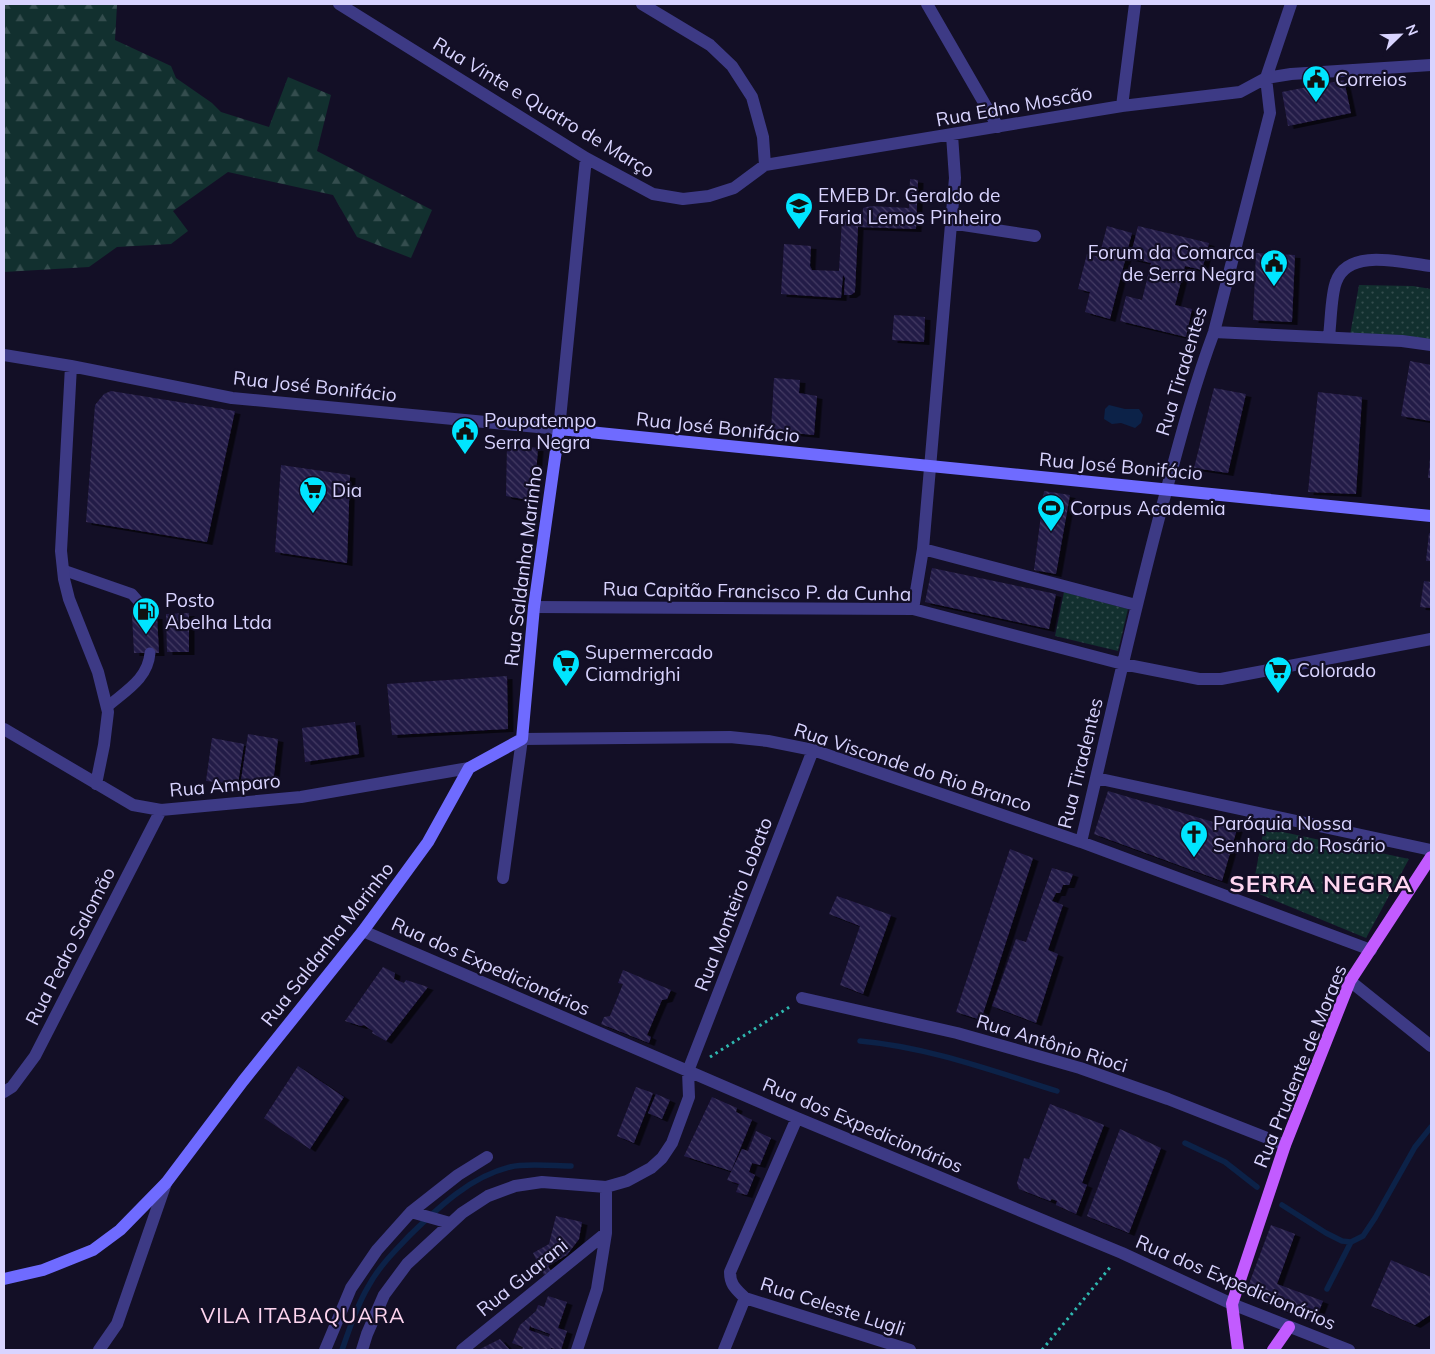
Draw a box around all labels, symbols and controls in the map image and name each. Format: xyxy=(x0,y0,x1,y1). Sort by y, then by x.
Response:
north arrow xyxy=(1375,10,1425,60)
text: N xyxy=(1402,22,1422,38)
street label: Rua Vinte e Quatro de Março xyxy=(429,31,659,183)
public building icon: Correios xyxy=(1301,64,1331,103)
place label: Correios xyxy=(1335,67,1407,91)
street label: Rua Edno Moscão xyxy=(934,80,1094,132)
place label: EMEB Dr. Geraldo de Faria Lemos Pinheiro xyxy=(818,183,1002,229)
school or university icon: EMEB Dr. Geraldo de Faria Lemos Pinheiro xyxy=(784,191,814,230)
place label: Forum da Comarca de Serra Negra xyxy=(1088,240,1255,286)
public building icon: Forum da Comarca de Serra Negra xyxy=(1259,248,1289,287)
street label: Rua Tiradentes xyxy=(1150,303,1212,439)
street label: Rua José Bonifácio xyxy=(232,365,398,407)
street label: Rua José Bonifácio xyxy=(635,406,801,448)
place label: Poupatempo Serra Negra xyxy=(484,408,596,454)
public building icon: Poupatempo Serra Negra xyxy=(450,416,480,455)
street label: Rua José Bonifácio xyxy=(1038,447,1204,485)
street label: Rua Saldanha Marinho xyxy=(499,464,547,668)
supermarket icon: Dia xyxy=(298,475,328,514)
place label: Dia xyxy=(332,478,362,502)
sports icon: Corpus Academia xyxy=(1036,493,1066,532)
place label: Corpus Academia xyxy=(1070,496,1226,520)
street label: Rua Capitão Francisco P. da Cunha xyxy=(603,576,911,606)
place label: Posto Abelha Ltda xyxy=(165,588,272,634)
fuel station icon: Posto Abelha Ltda xyxy=(131,596,161,635)
place label: Supermercado Ciamdrighi xyxy=(585,640,713,686)
supermarket icon: Supermercado Ciamdrighi xyxy=(551,648,581,687)
supermarket icon: Colorado xyxy=(1263,655,1293,694)
place label: Colorado xyxy=(1297,658,1376,682)
street label: Rua Tiradentes xyxy=(1052,695,1108,831)
street label: Rua Visconde do Rio Branco xyxy=(791,717,1035,817)
street label: Rua Amparo xyxy=(168,768,282,802)
place label: Paróquia Nossa Senhora do Rosário xyxy=(1213,811,1386,857)
street label: Rua Monteiro Lobato xyxy=(689,814,777,994)
church icon: Paróquia Nossa Senhora do Rosário xyxy=(1179,819,1209,858)
street label: Rua Saldanha Marinho xyxy=(255,857,399,1031)
street label: Rua Pedro Salomão xyxy=(20,863,120,1029)
district label: SERRA NEGRA xyxy=(1229,868,1413,898)
street label: Rua dos Expedicionários xyxy=(388,911,594,1021)
street label: Rua Prudente de Moraes xyxy=(1248,961,1352,1171)
street label: Rua Antônio Rioci xyxy=(973,1009,1131,1077)
street label: Rua dos Expedicionários xyxy=(759,1072,967,1178)
street label: Rua dos Expedicionários xyxy=(1132,1229,1340,1335)
street label: Rua Guarani xyxy=(471,1233,573,1321)
street label: Rua Celeste Lugli xyxy=(758,1271,908,1341)
district label: VILA ITABAQUARA xyxy=(201,1302,405,1328)

